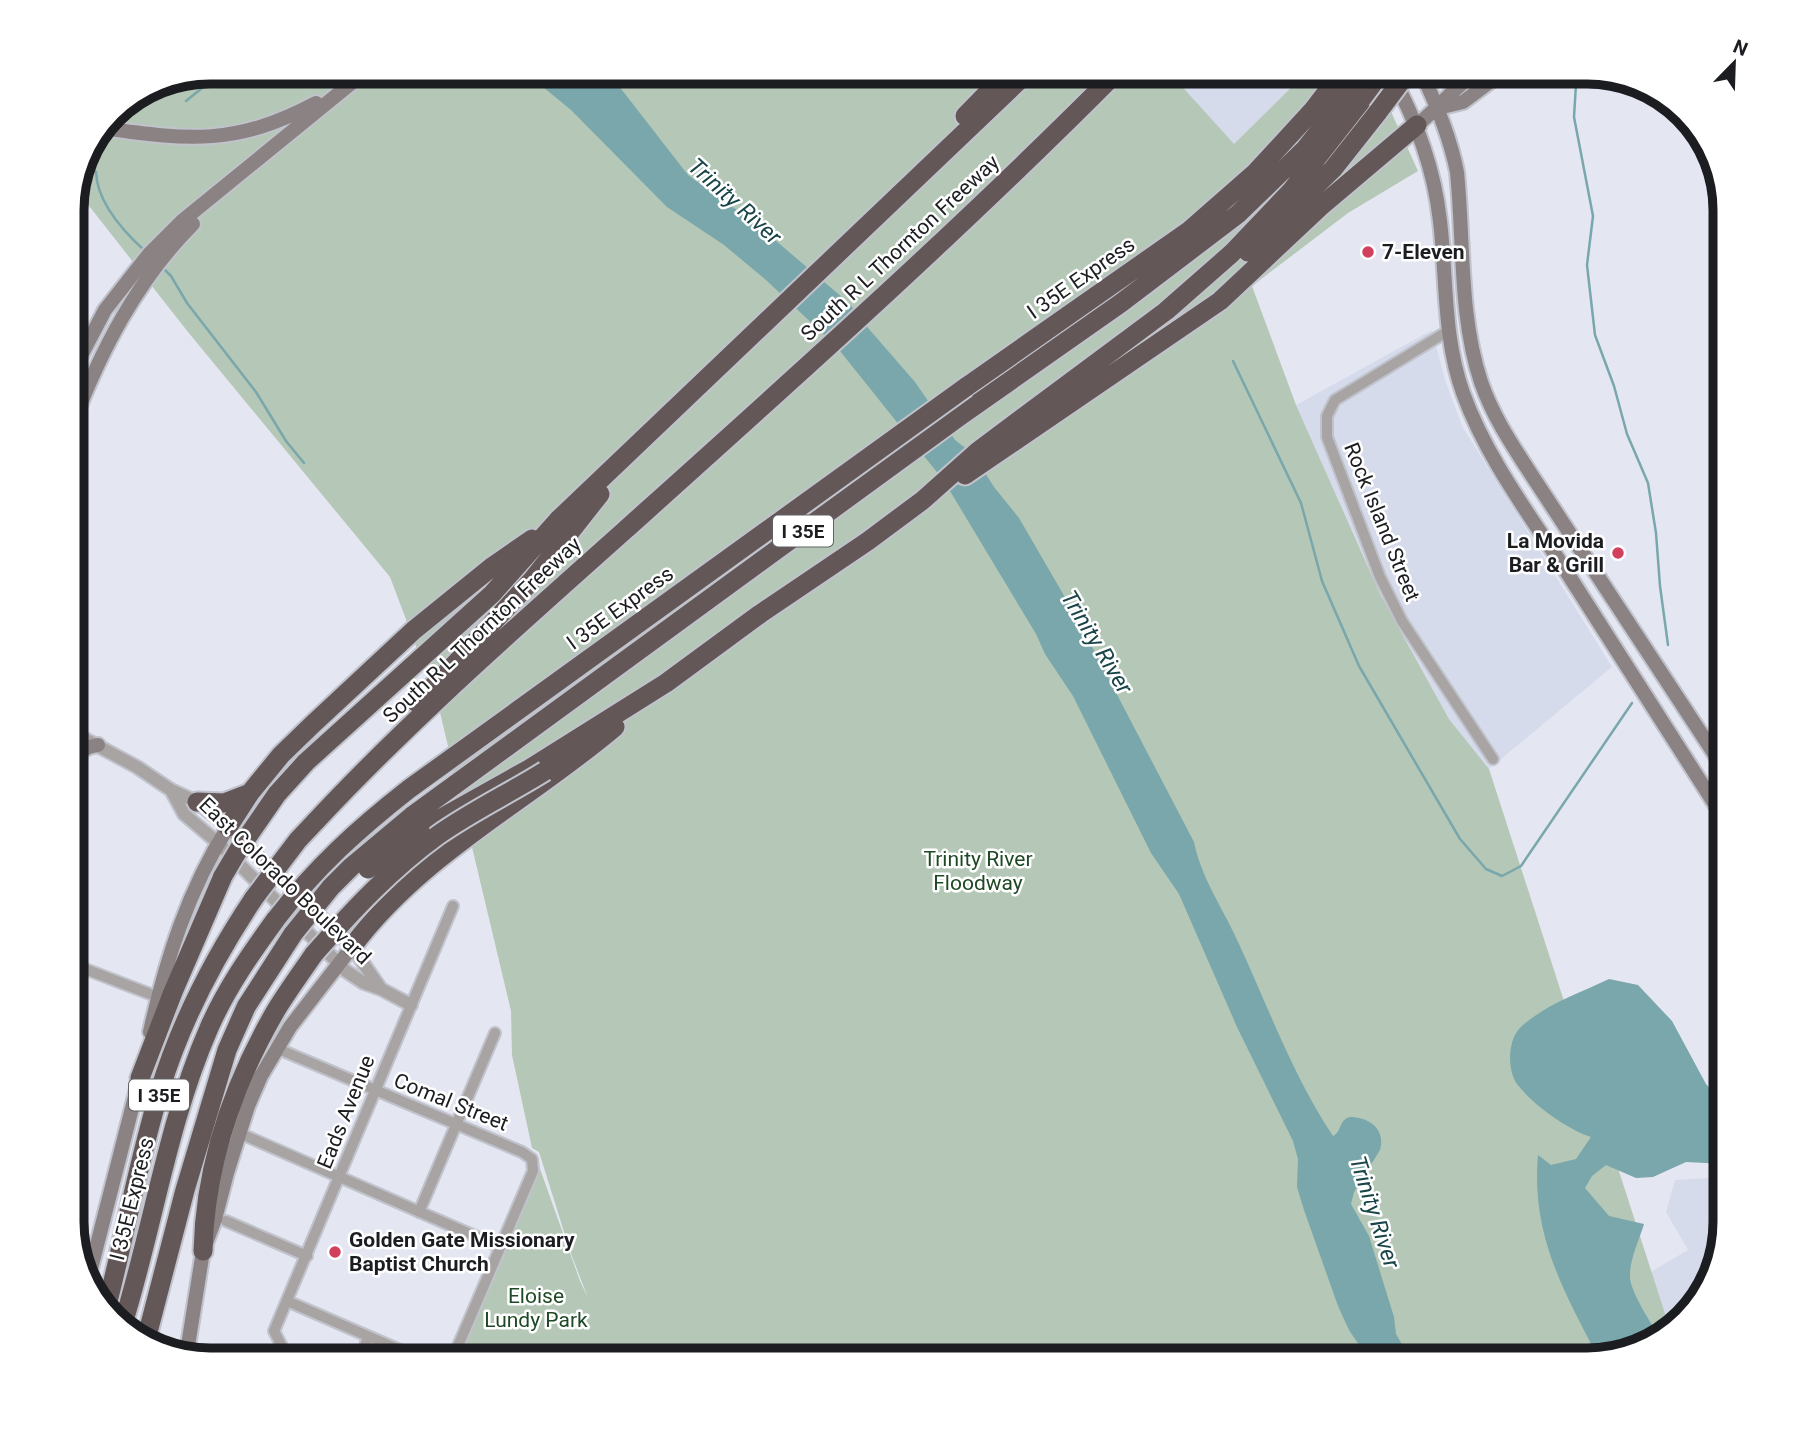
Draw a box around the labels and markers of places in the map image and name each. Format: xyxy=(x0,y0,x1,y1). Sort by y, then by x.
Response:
place label: 7-Eleven xyxy=(1382,240,1465,264)
marker: 7-Eleven xyxy=(1360,244,1376,260)
place label: La Movida Bar & Grill xyxy=(1507,529,1604,577)
marker: La Movida Bar & Grill xyxy=(1610,545,1626,561)
place label: Golden Gate Missionary Baptist Church xyxy=(349,1228,575,1276)
marker: Golden Gate Missionary Baptist Church xyxy=(327,1244,343,1260)

